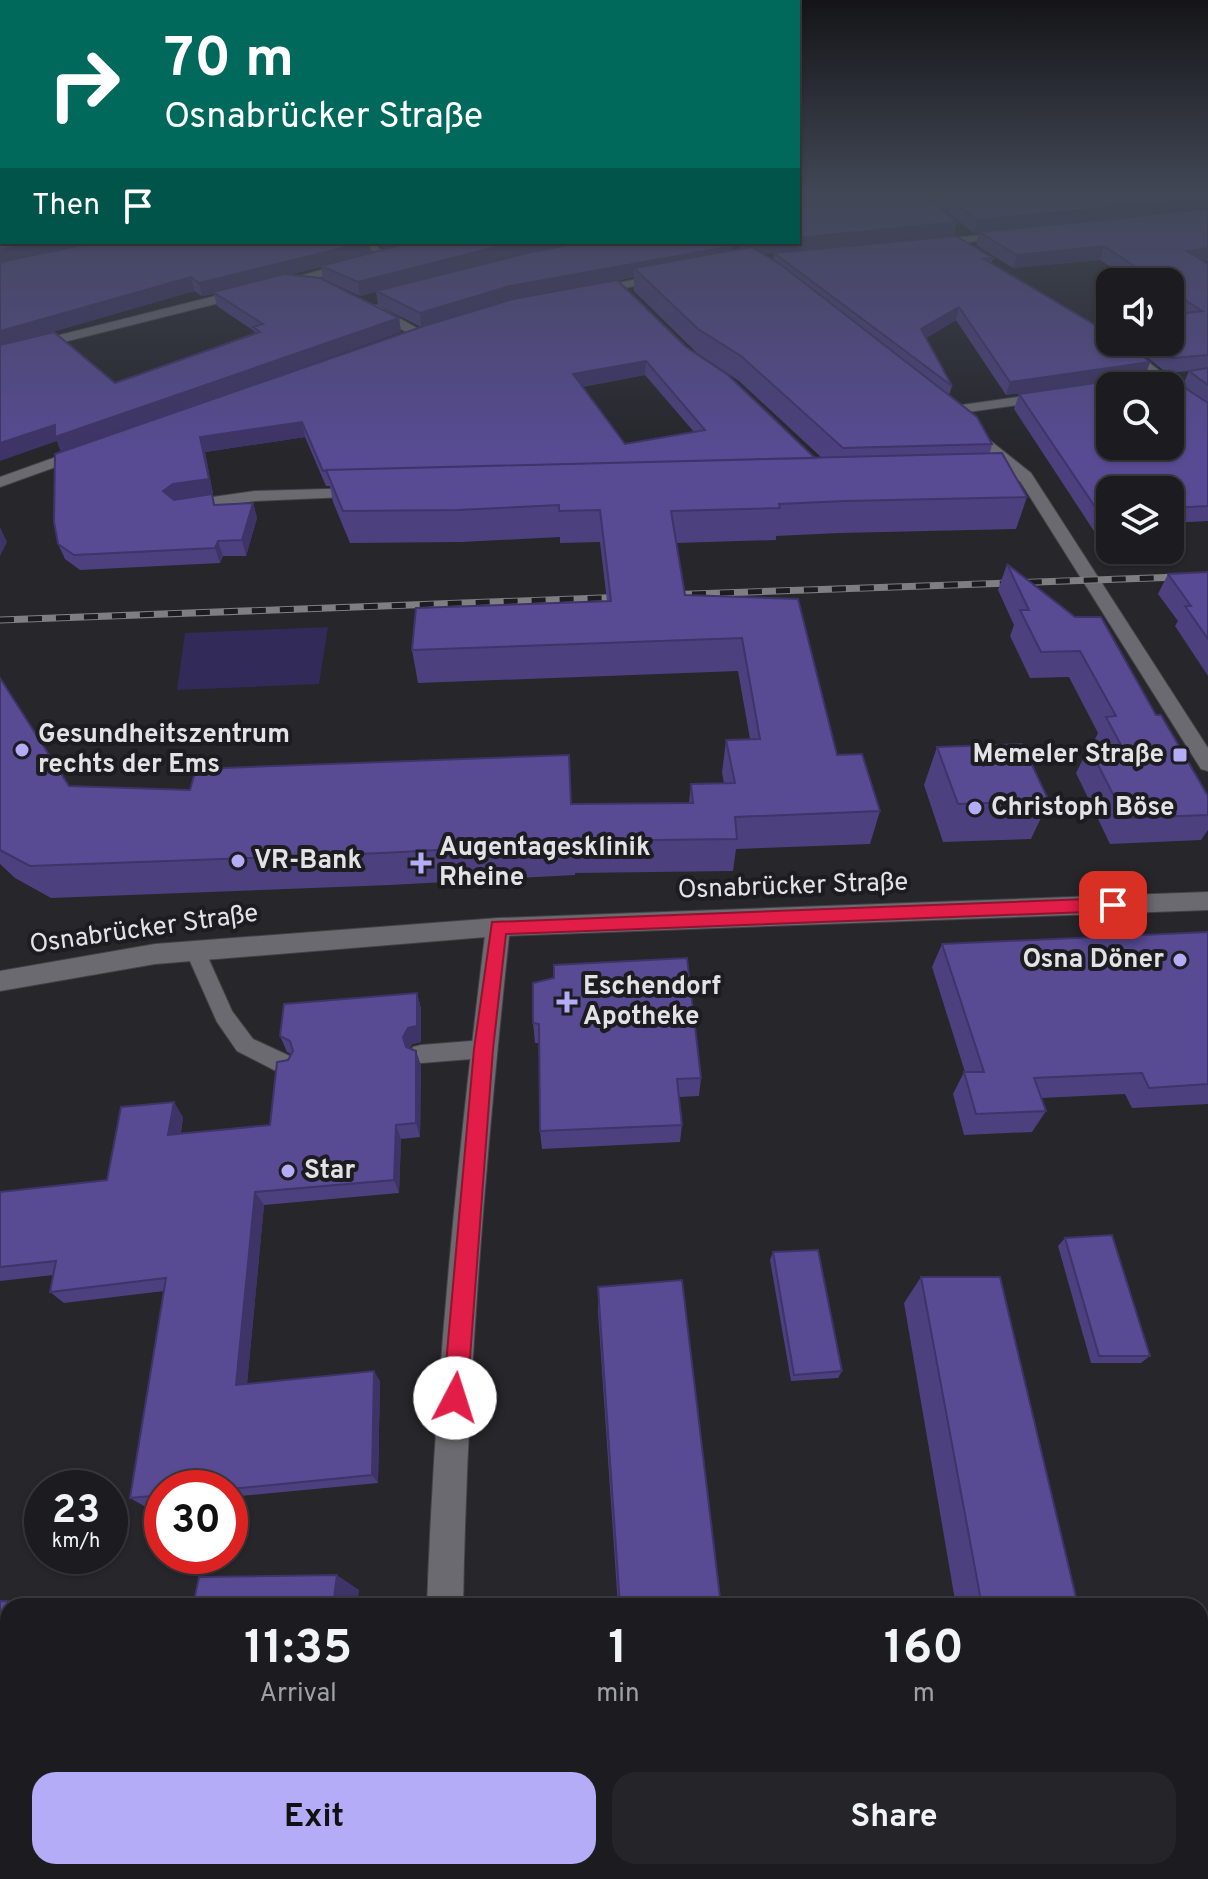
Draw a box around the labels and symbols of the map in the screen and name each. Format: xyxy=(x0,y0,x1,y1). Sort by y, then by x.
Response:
place label: Gesundheitszentrum rechts der Ems xyxy=(38,719,290,782)
place label: Memeler Straße xyxy=(972,739,1164,772)
marker: Gesundheitszentrum rechts der Ems xyxy=(13,741,31,759)
marker: Memeler Straße xyxy=(1171,746,1189,764)
place label: Christoph Böse xyxy=(991,792,1175,825)
marker: Christoph Böse xyxy=(966,799,984,817)
place label: Augentagesklinik Rheine xyxy=(439,832,650,895)
place label: VR-Bank xyxy=(254,845,362,878)
marker: VR-Bank xyxy=(229,852,247,870)
marker: Augentagesklinik Rheine xyxy=(410,852,432,874)
street label: Osnabrücker Straße xyxy=(677,866,909,908)
pin xyxy=(1079,871,1147,939)
street label: Osnabrücker Straße xyxy=(28,898,260,962)
place label: Osna Döner xyxy=(1022,944,1164,977)
marker: Osna Döner xyxy=(1171,951,1189,969)
place label: Eschendorf Apotheke xyxy=(583,971,721,1034)
marker: Eschendorf Apotheke xyxy=(558,993,576,1011)
place label: Star xyxy=(304,1155,355,1188)
marker: Star xyxy=(279,1162,297,1180)
position arrow xyxy=(413,1356,497,1440)
speed limit sign: 30 xyxy=(144,1470,248,1574)

